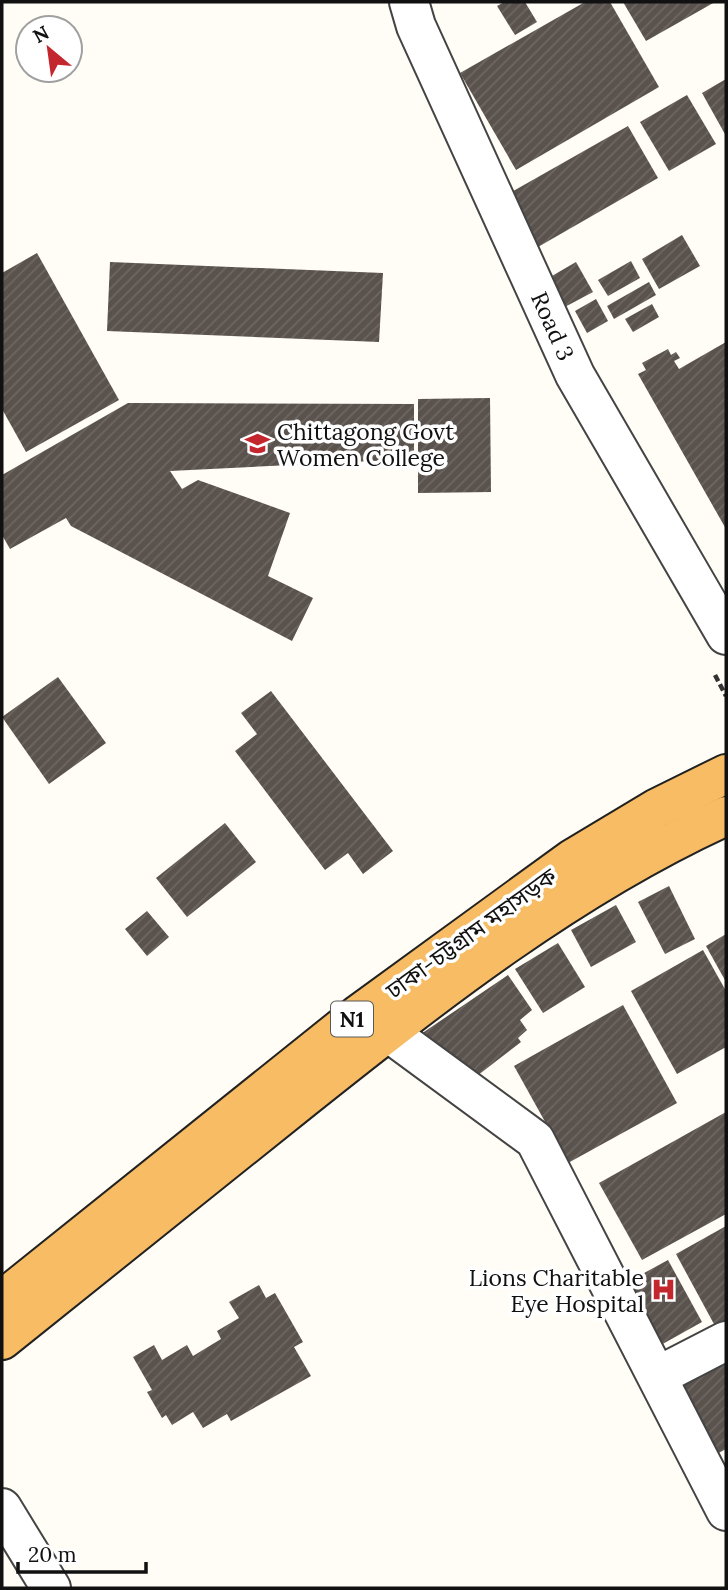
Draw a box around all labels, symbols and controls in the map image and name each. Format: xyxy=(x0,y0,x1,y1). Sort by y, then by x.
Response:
north arrow xyxy=(14,14,84,84)
text: N xyxy=(29,20,53,48)
street label: Road 3 xyxy=(525,287,581,365)
place label: Chittagong Govt Women College xyxy=(277,417,454,472)
school or university icon: Chittagong Govt Women College xyxy=(243,430,271,458)
street label: ঢাকা-চট্টগ্রাম মহাসড়ক xyxy=(379,861,562,1005)
road number: N1 xyxy=(331,1002,373,1036)
place label: Lions Charitable Eye Hospital xyxy=(469,1263,644,1318)
hospital icon: Lions Charitable Eye Hospital xyxy=(650,1276,678,1304)
scale bar xyxy=(18,1530,145,1574)
text: 20 m xyxy=(28,1541,77,1568)

